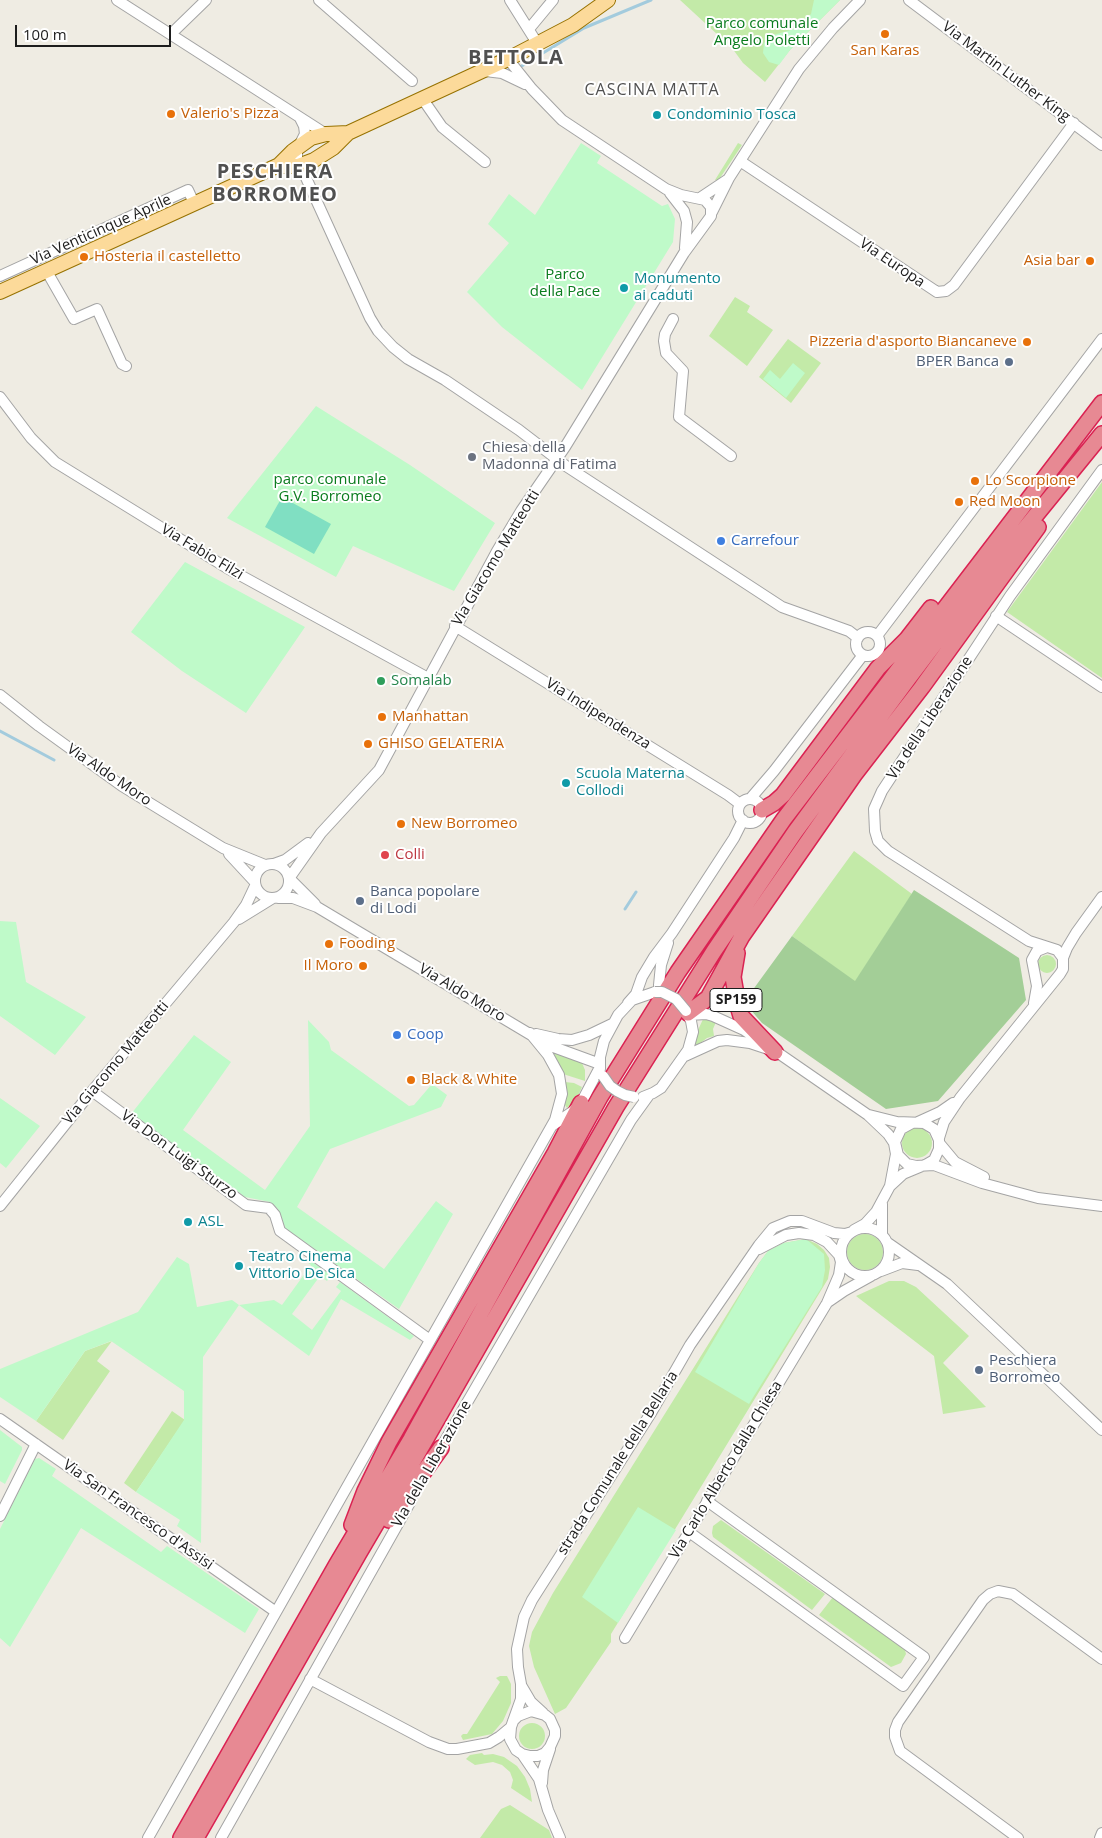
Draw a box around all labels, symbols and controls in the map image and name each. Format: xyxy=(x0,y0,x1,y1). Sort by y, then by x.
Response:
scale bar xyxy=(18,15,174,47)
park label: Parco comunale Angelo Poletti xyxy=(706,15,818,50)
street label: Via Martin Luther King xyxy=(938,18,1074,126)
text: 100 m xyxy=(23,24,67,44)
marker: San Karas xyxy=(879,28,891,40)
place label: San Karas xyxy=(851,42,919,60)
district label: BETTOLA xyxy=(467,46,565,70)
district label: CASCINA MATTA xyxy=(583,80,721,100)
place label: Valerio's Pizza xyxy=(181,105,279,123)
place label: Condominio Tosca xyxy=(667,106,796,124)
marker: Valerio's Pizza xyxy=(165,108,177,120)
marker: Condominio Tosca xyxy=(651,109,663,121)
district label: PESCHIERA BORROMEO xyxy=(211,160,339,207)
street label: Via Venticinque Aprile xyxy=(28,191,174,269)
street label: Via Europa xyxy=(856,235,928,291)
place label: Hosteria il castelletto xyxy=(94,248,241,266)
marker: Hosteria il castelletto xyxy=(78,251,90,263)
place label: Asia bar xyxy=(1024,252,1080,270)
marker: Asia bar xyxy=(1084,255,1096,267)
park label: Parco della Pace xyxy=(530,266,600,301)
place label: Monumento ai caduti xyxy=(634,270,721,305)
marker: Monumento ai caduti xyxy=(618,282,630,294)
place label: Pizzeria d'asporto Biancaneve xyxy=(809,333,1017,351)
marker: Pizzeria d'asporto Biancaneve xyxy=(1021,336,1033,348)
place label: BPER Banca xyxy=(916,353,999,371)
marker: BPER Banca xyxy=(1003,356,1015,368)
place label: Chiesa della Madonna di Fatima xyxy=(482,439,617,474)
marker: Chiesa della Madonna di Fatima xyxy=(466,451,478,463)
park label: parco comunale G.V. Borromeo xyxy=(274,471,386,506)
place label: Lo Scorpione xyxy=(985,472,1076,490)
marker: Lo Scorpione xyxy=(969,475,981,487)
street label: Via Giacomo Matteotti xyxy=(448,487,544,629)
place label: Red Moon xyxy=(969,493,1040,511)
marker: Red Moon xyxy=(953,496,965,508)
street label: Via Fabio Filzi xyxy=(157,520,247,584)
place label: Carrefour xyxy=(731,532,799,550)
marker: Carrefour xyxy=(715,535,727,547)
street label: Via della Liberazione xyxy=(883,653,977,783)
place label: Somalab xyxy=(391,672,452,690)
street label: Via Indipendenza xyxy=(542,674,654,754)
marker: Somalab xyxy=(375,675,387,687)
place label: Manhattan xyxy=(392,708,469,726)
marker: Manhattan xyxy=(376,711,388,723)
place label: GHISO GELATERIA xyxy=(378,735,504,753)
marker: GHISO GELATERIA xyxy=(362,738,374,750)
street label: Via Aldo Moro xyxy=(63,740,155,810)
place label: Scuola Materna Collodi xyxy=(576,765,685,800)
marker: Scuola Materna Collodi xyxy=(560,777,572,789)
place label: New Borromeo xyxy=(411,815,518,833)
marker: New Borromeo xyxy=(395,818,407,830)
place label: Colli xyxy=(395,846,425,864)
marker: Colli xyxy=(379,849,391,861)
place label: Banca popolare di Lodi xyxy=(370,883,480,918)
marker: Banca popolare di Lodi xyxy=(354,895,366,907)
place label: Fooding xyxy=(339,935,395,953)
marker: Fooding xyxy=(323,938,335,950)
place label: Il Moro xyxy=(303,957,353,975)
marker: Il Moro xyxy=(357,960,369,972)
street label: Via Aldo Moro xyxy=(415,960,509,1026)
road number: SP159 xyxy=(710,988,762,1012)
street label: Via Giacomo Matteotti xyxy=(59,998,173,1128)
place label: Coop xyxy=(407,1026,444,1044)
marker: Coop xyxy=(391,1029,403,1041)
place label: Black & White xyxy=(421,1071,517,1089)
marker: Black & White xyxy=(405,1074,417,1086)
street label: Via Don Luigi Sturzo xyxy=(117,1107,241,1203)
place label: ASL xyxy=(198,1213,224,1231)
marker: ASL xyxy=(182,1216,194,1228)
place label: Teatro Cinema Vittorio De Sica xyxy=(249,1248,355,1283)
marker: Teatro Cinema Vittorio De Sica xyxy=(233,1260,245,1272)
place label: Peschiera Borromeo xyxy=(989,1352,1060,1387)
marker: Peschiera Borromeo xyxy=(973,1364,985,1376)
street label: strada Comunale della Bellaria xyxy=(554,1368,682,1558)
street label: Via Carlo Alberto dalla Chiesa xyxy=(666,1378,786,1562)
street label: Via della Liberazione xyxy=(388,1397,476,1531)
street label: Via San Francesco d'Assisi xyxy=(59,1456,217,1574)

